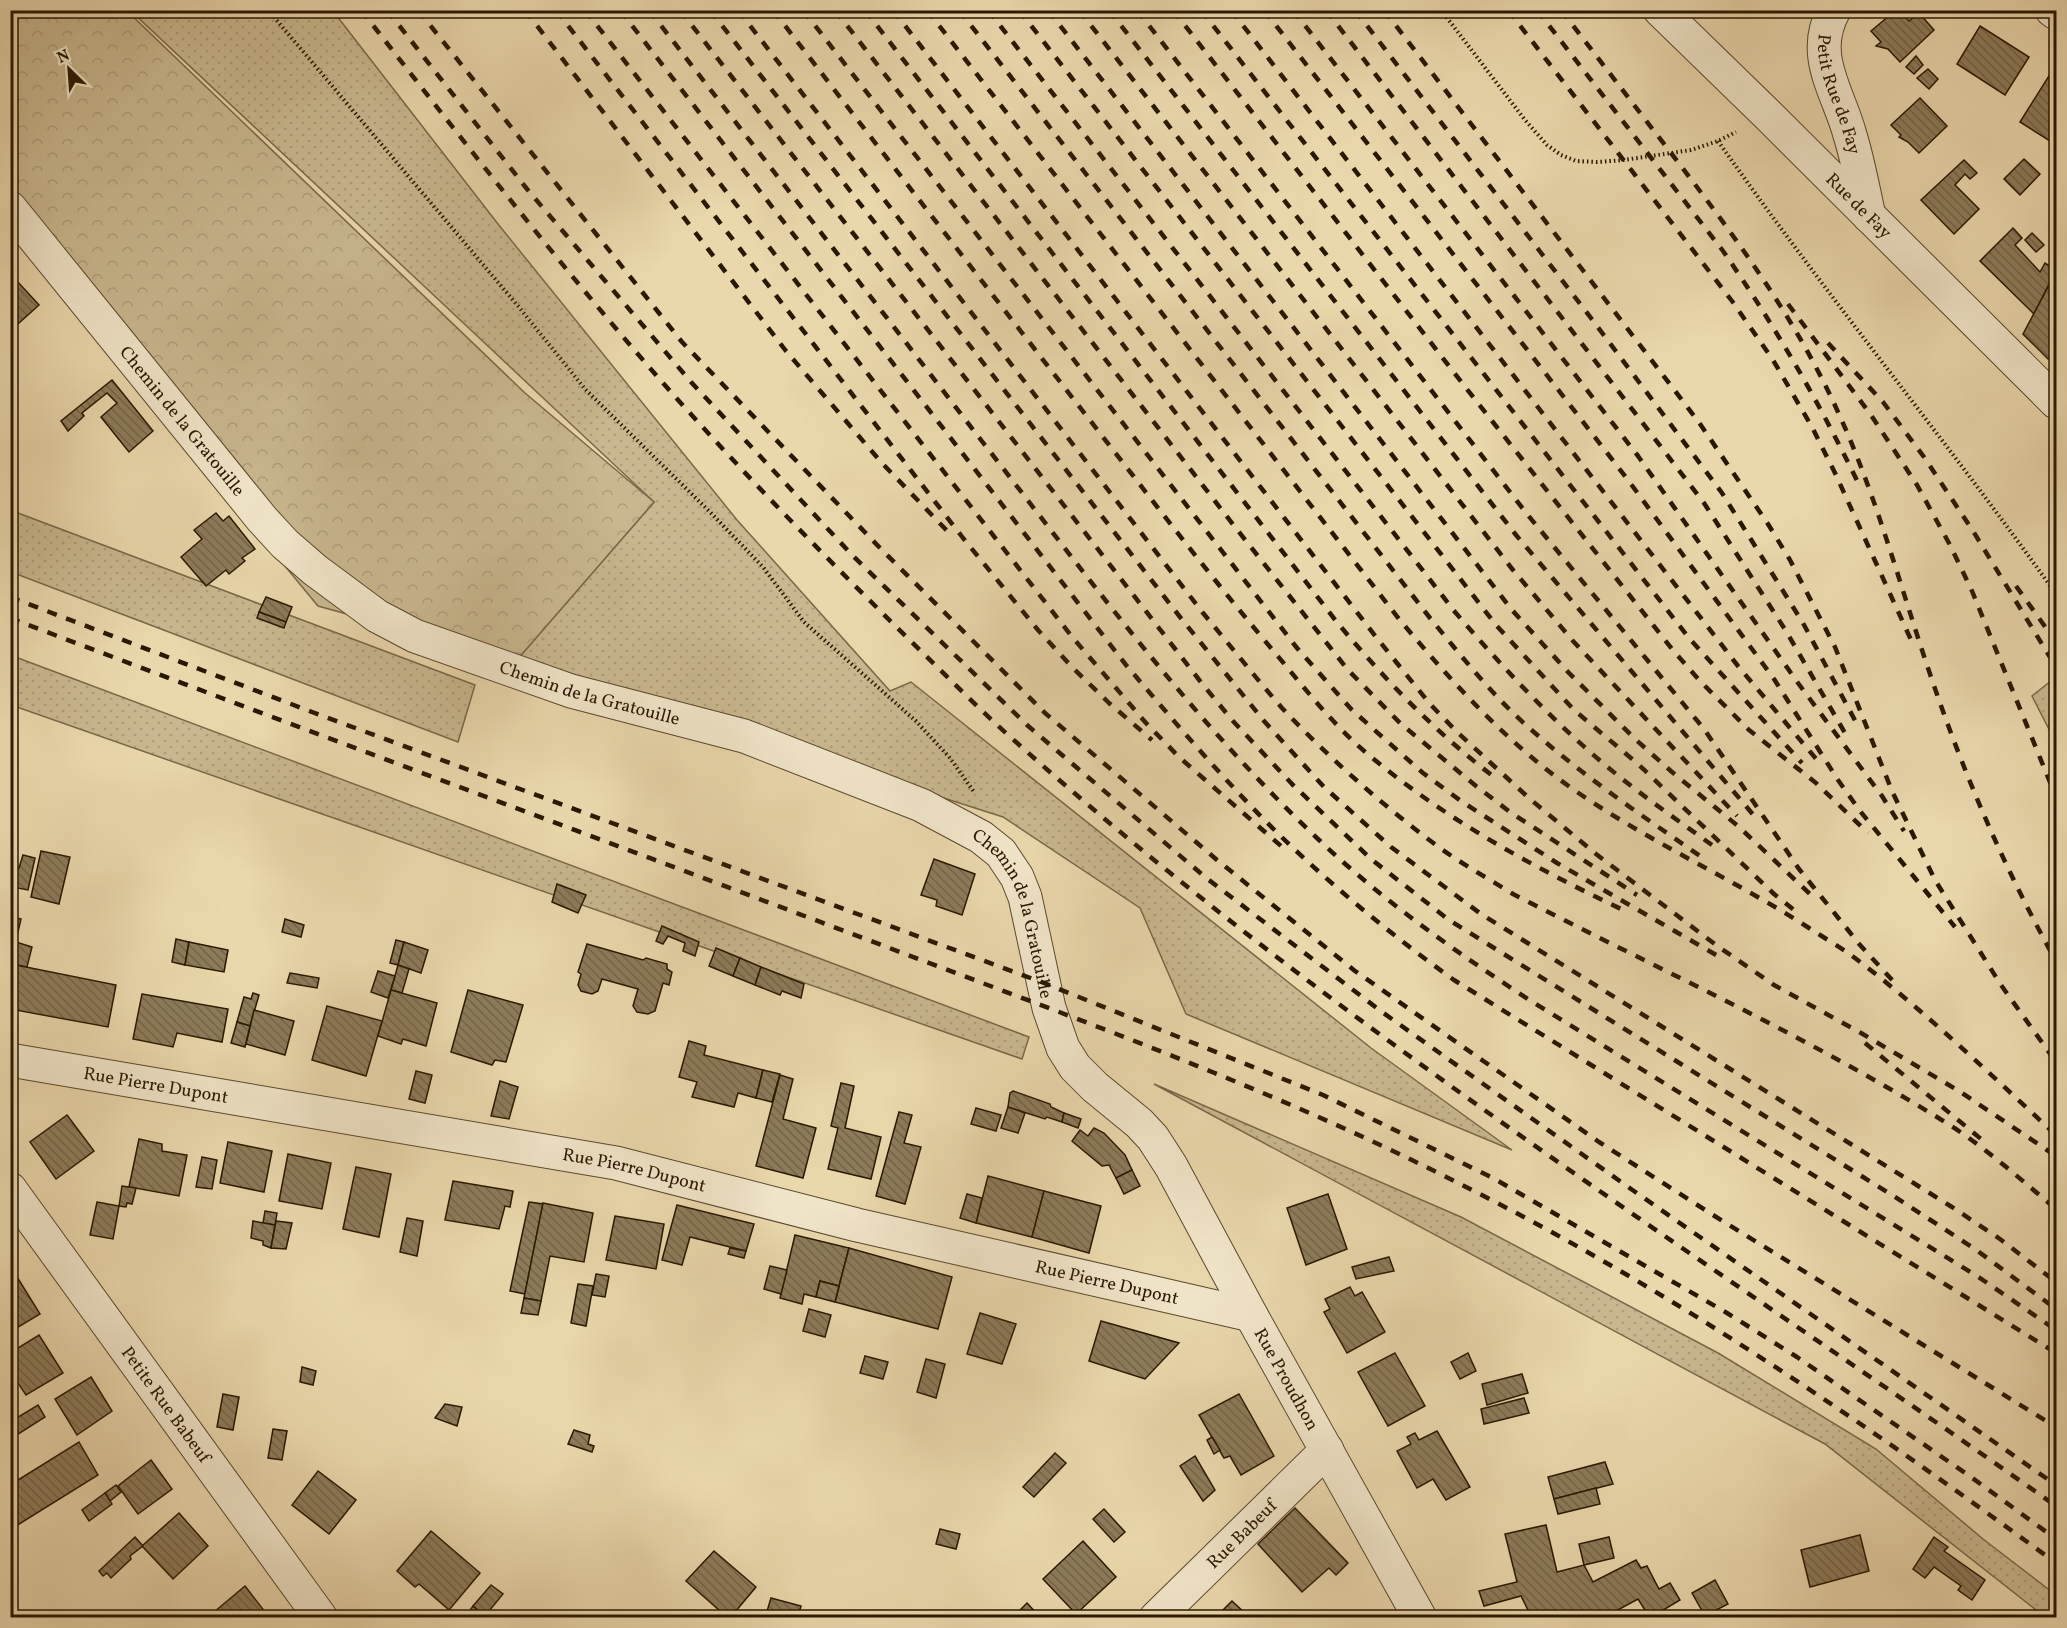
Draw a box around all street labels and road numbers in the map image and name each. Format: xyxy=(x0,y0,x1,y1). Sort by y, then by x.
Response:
street label: Petit Rue de Fay xyxy=(1810,33,1866,158)
street label: Rue de Fay xyxy=(1819,168,1897,245)
street label: Chemin de la Gratouille xyxy=(113,341,250,502)
street label: Chemin de la Gratouille xyxy=(496,656,682,733)
street label: Chemin de la Gratouille xyxy=(968,824,1058,1001)
street label: Rue Pierre Dupont xyxy=(81,1062,230,1111)
street label: Rue Pierre Dupont xyxy=(560,1143,708,1200)
street label: Rue Pierre Dupont xyxy=(1032,1255,1181,1312)
street label: Rue Proudhon xyxy=(1247,1324,1324,1436)
street label: Petite Rue Babeuf xyxy=(114,1342,217,1470)
street label: Rue Babeuf xyxy=(1202,1493,1285,1575)

